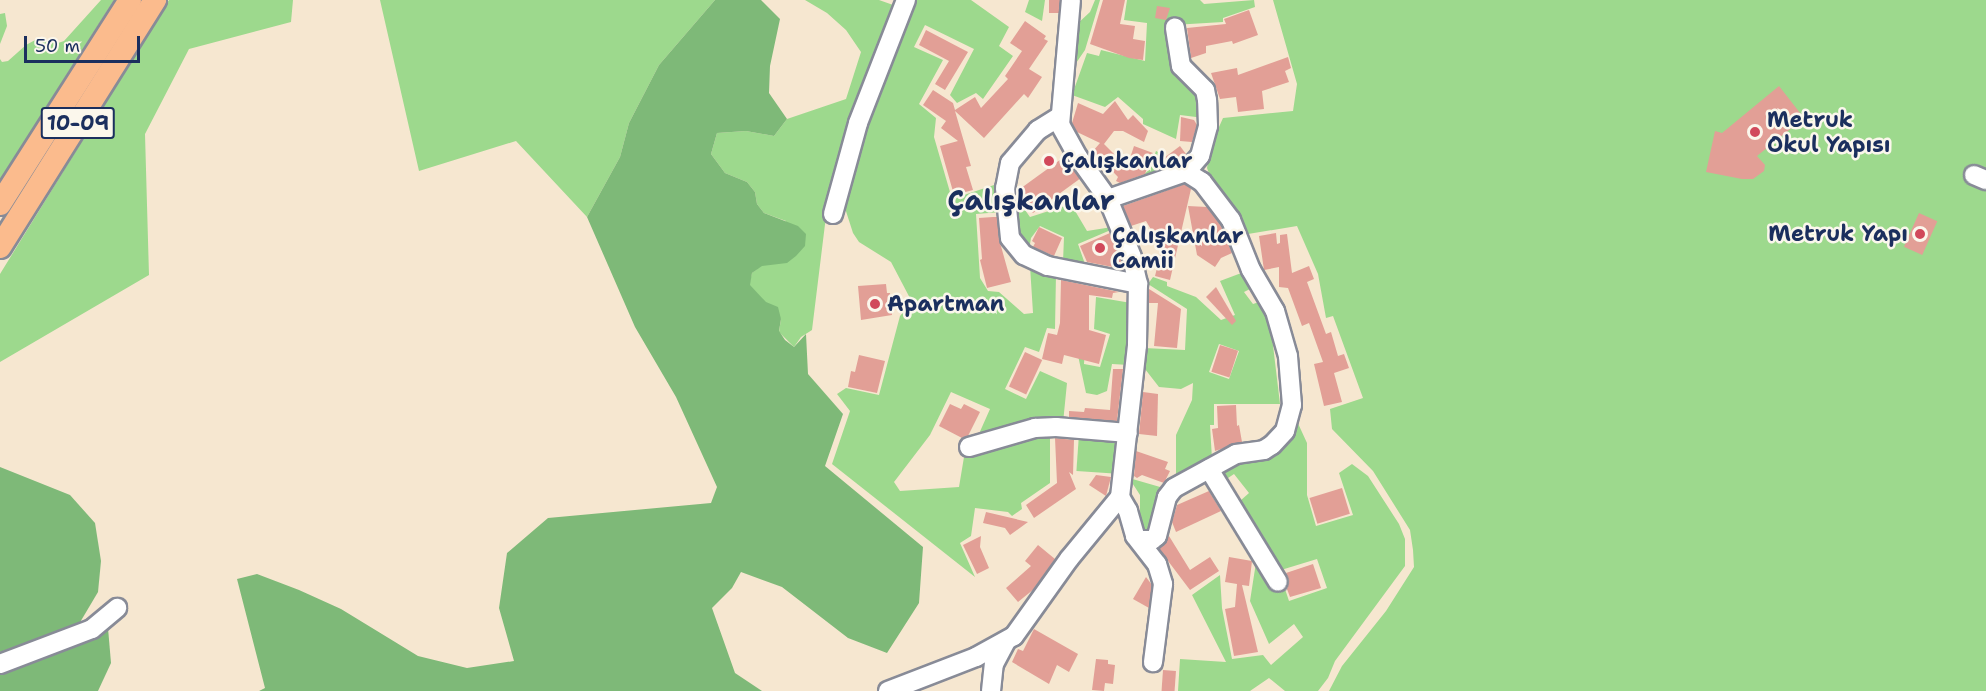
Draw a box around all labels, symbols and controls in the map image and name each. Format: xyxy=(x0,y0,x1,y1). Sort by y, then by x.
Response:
scale bar xyxy=(27,24,142,62)
text: 50 m xyxy=(35,34,80,58)
road number: 10-09 xyxy=(40,105,116,141)
place label: Metruk Okul Yapısı xyxy=(1767,106,1890,158)
marker: Metruk Okul Yapısı xyxy=(1748,125,1762,139)
place label: Çalışkanlar xyxy=(1061,148,1193,174)
marker: Çalışkanlar xyxy=(1042,154,1056,168)
district label: Çalışkanlar xyxy=(947,183,1115,217)
place label: Metruk Yapı xyxy=(1768,221,1908,247)
place label: Çalışkanlar Camii xyxy=(1112,222,1244,274)
marker: Metruk Yapı xyxy=(1913,227,1927,241)
marker: Çalışkanlar Camii xyxy=(1093,241,1107,255)
place label: Apartman xyxy=(887,291,1004,317)
marker: Apartman xyxy=(868,297,882,311)

